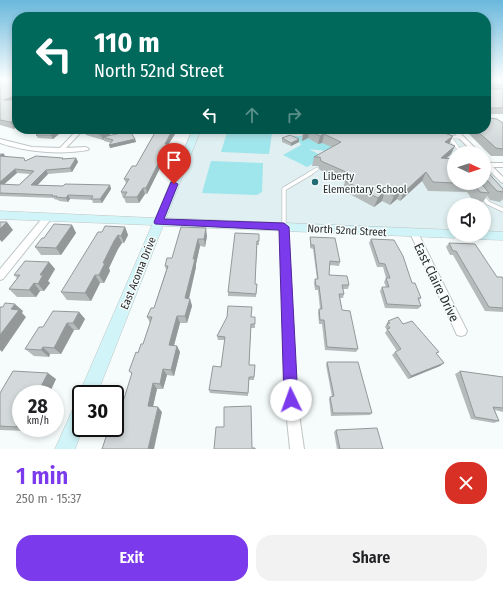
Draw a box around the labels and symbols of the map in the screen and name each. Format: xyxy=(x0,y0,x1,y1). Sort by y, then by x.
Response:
pin xyxy=(157,143,191,184)
north arrow xyxy=(447,146,491,190)
place label: Liberty Elementary School xyxy=(323,170,407,196)
marker: Liberty Elementary School xyxy=(310,177,320,187)
street label: North 52nd Street xyxy=(307,222,387,239)
street label: East Acoma Drive xyxy=(118,235,159,311)
street label: East Claire Drive xyxy=(411,240,462,324)
position arrow xyxy=(270,379,312,421)
speed limit sign: 30 xyxy=(72,385,124,437)

